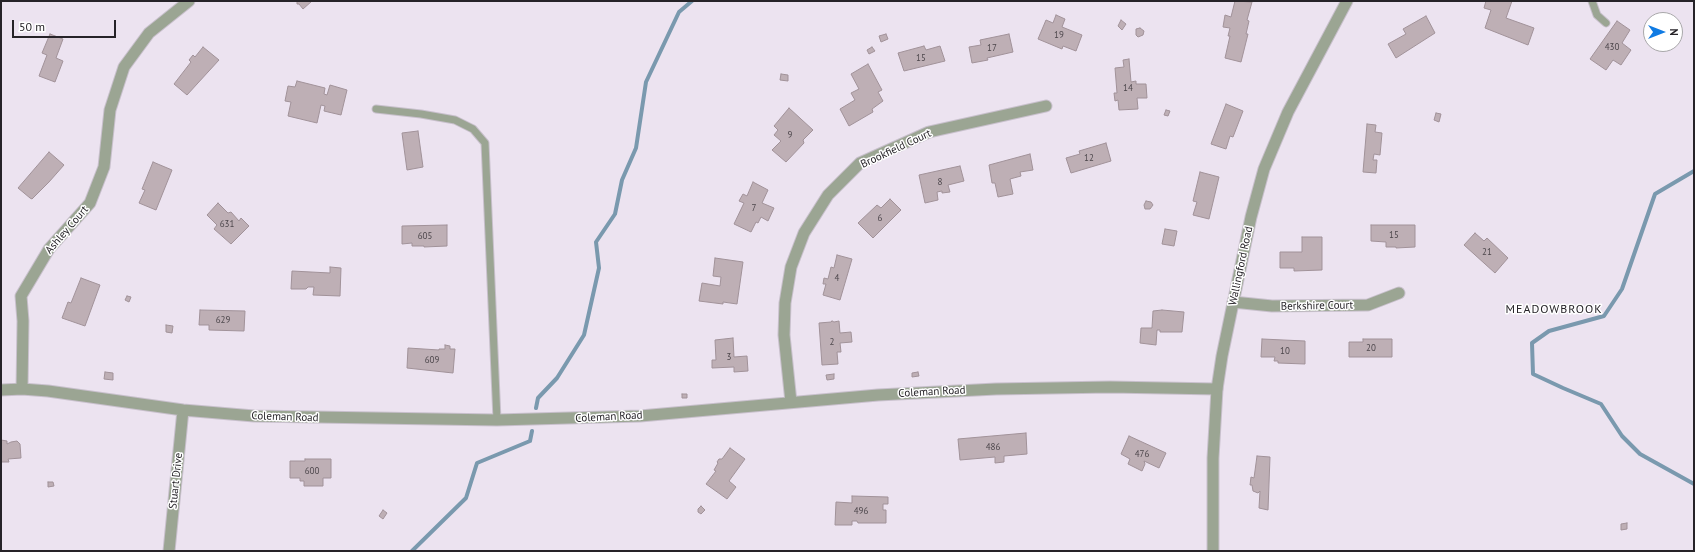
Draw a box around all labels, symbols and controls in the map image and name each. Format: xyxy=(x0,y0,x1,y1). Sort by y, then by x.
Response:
scale bar xyxy=(14,12,118,38)
north arrow xyxy=(1643,12,1683,52)
text: 50 m xyxy=(19,19,45,34)
text: N xyxy=(1667,28,1681,36)
house number: 19 xyxy=(1054,30,1064,40)
house number: 430 xyxy=(1605,42,1619,52)
house number: 17 xyxy=(987,43,997,53)
house number: 15 xyxy=(916,53,926,63)
house number: 14 xyxy=(1123,83,1133,93)
street label: Brookfield Court xyxy=(859,127,933,171)
house number: 9 xyxy=(788,130,792,140)
house number: 12 xyxy=(1084,153,1094,163)
house number: 8 xyxy=(938,177,942,187)
street label: Ashley Court xyxy=(43,203,91,257)
house number: 7 xyxy=(752,203,756,213)
house number: 6 xyxy=(878,213,882,223)
house number: 631 xyxy=(220,219,234,229)
street label: Wallingford Road xyxy=(1226,225,1256,307)
house number: 15 xyxy=(1389,230,1399,240)
house number: 605 xyxy=(418,231,432,241)
house number: 21 xyxy=(1482,247,1492,257)
house number: 4 xyxy=(835,273,839,283)
street label: Berkshire Court xyxy=(1281,299,1353,313)
district label: MEADOWBROOK xyxy=(1505,303,1603,317)
house number: 629 xyxy=(216,315,230,325)
house number: 2 xyxy=(830,337,834,347)
house number: 20 xyxy=(1366,343,1376,353)
house number: 10 xyxy=(1280,346,1290,356)
house number: 3 xyxy=(727,352,731,362)
house number: 609 xyxy=(425,355,439,365)
street label: Coleman Road xyxy=(898,384,966,400)
street label: Coleman Road xyxy=(251,409,319,425)
street label: Coleman Road xyxy=(575,409,643,425)
house number: 486 xyxy=(986,442,1000,452)
house number: 476 xyxy=(1135,449,1149,459)
street label: Stuart Drive xyxy=(166,452,186,510)
house number: 600 xyxy=(305,466,319,476)
house number: 496 xyxy=(854,506,868,516)

